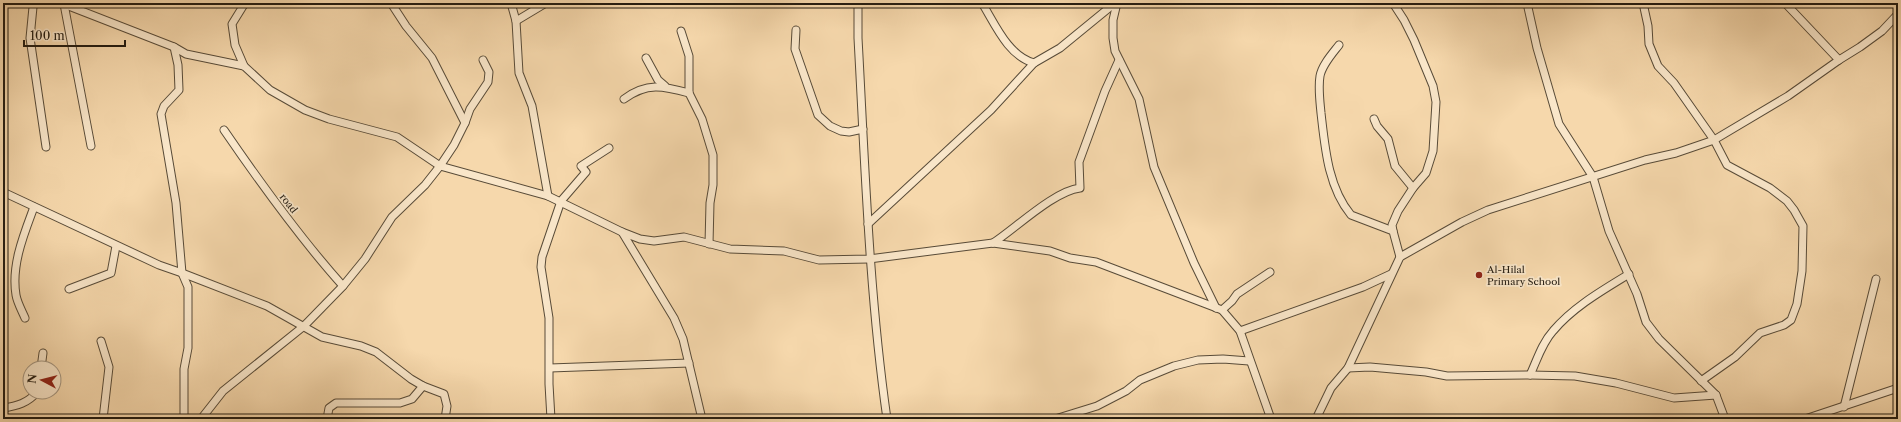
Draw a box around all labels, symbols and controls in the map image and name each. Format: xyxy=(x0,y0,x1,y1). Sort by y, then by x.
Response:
scale bar xyxy=(24,22,125,48)
text: 100 m xyxy=(30,28,65,43)
street label: road xyxy=(277,191,300,216)
place label: Al-Hilal Primary School xyxy=(1486,263,1560,288)
marker: Al-Hilal Primary School xyxy=(1474,270,1484,280)
north arrow xyxy=(22,360,62,400)
text: N xyxy=(25,373,40,384)

